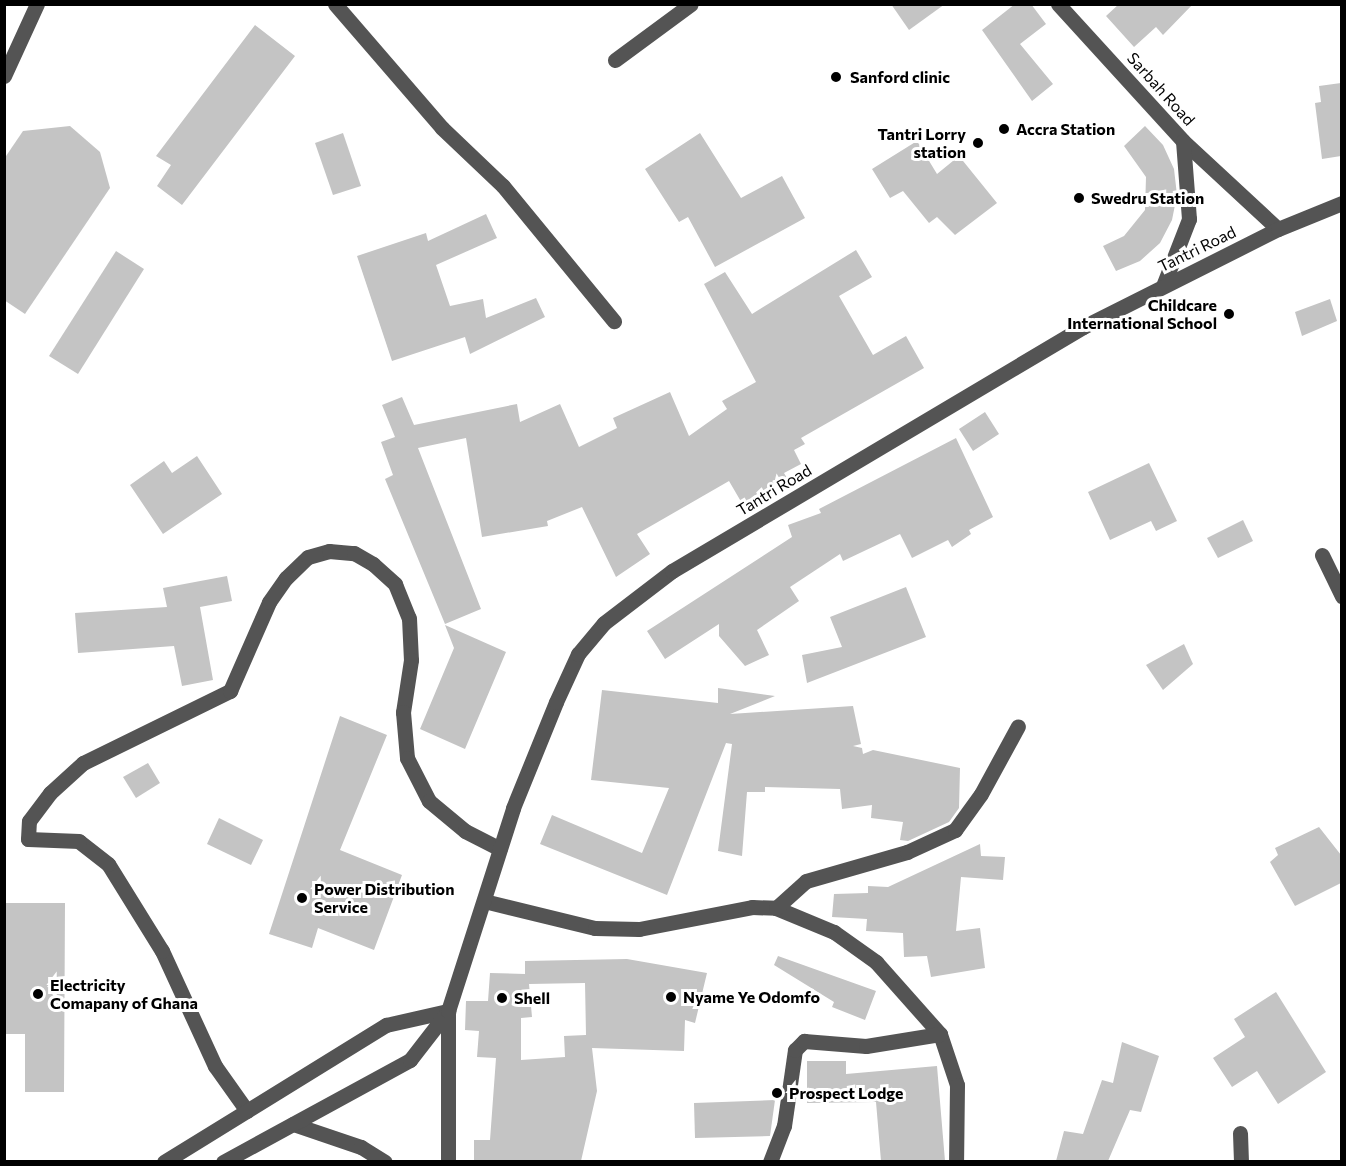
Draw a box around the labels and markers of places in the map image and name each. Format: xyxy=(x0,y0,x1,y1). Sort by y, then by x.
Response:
place label: Sanford clinic xyxy=(850,67,950,87)
marker: Sanford clinic xyxy=(827,68,845,86)
place label: Accra Station xyxy=(1016,119,1115,139)
marker: Accra Station xyxy=(997,122,1011,136)
place label: Tantri Lorry station xyxy=(877,124,966,162)
marker: Tantri Lorry station xyxy=(971,136,985,150)
place label: Swedru Station xyxy=(1091,188,1204,208)
marker: Swedru Station xyxy=(1072,191,1086,205)
place label: Childcare International School xyxy=(1067,295,1217,333)
marker: Childcare International School xyxy=(1222,307,1236,321)
place label: Power Distribution Service xyxy=(314,879,454,917)
marker: Power Distribution Service xyxy=(295,891,309,905)
place label: Electricity Comapany of Ghana xyxy=(50,975,198,1013)
marker: Electricity Comapany of Ghana xyxy=(31,987,45,1001)
place label: Nyame Ye Odomfo xyxy=(683,987,820,1007)
place label: Shell xyxy=(514,988,550,1008)
marker: Nyame Ye Odomfo xyxy=(664,990,678,1004)
marker: Shell xyxy=(495,991,509,1005)
place label: Prospect Lodge xyxy=(789,1083,903,1103)
marker: Prospect Lodge xyxy=(770,1086,784,1100)

